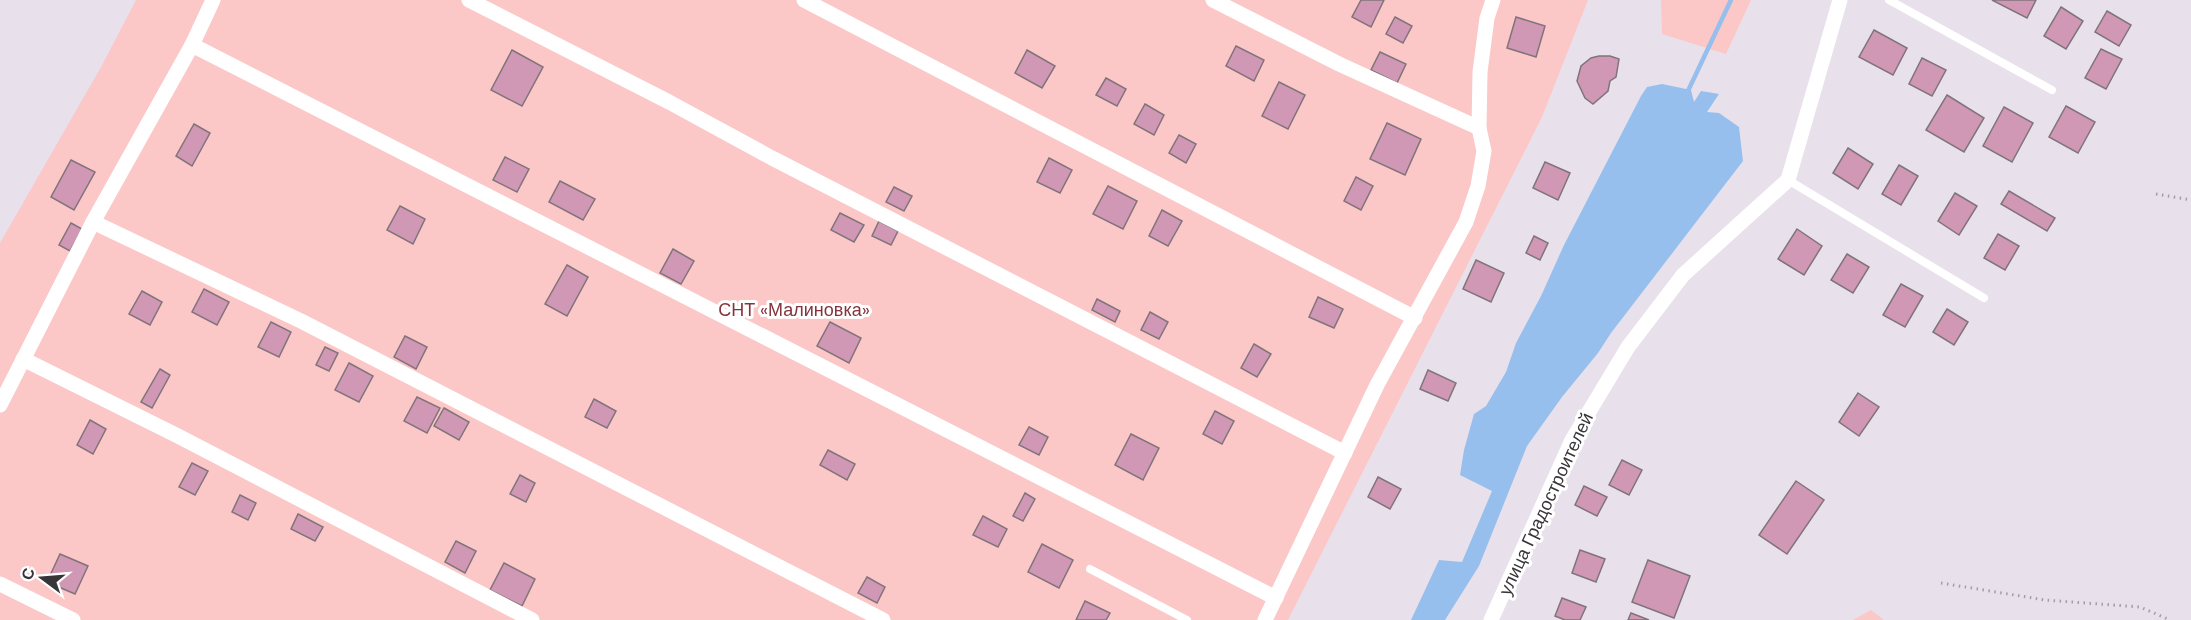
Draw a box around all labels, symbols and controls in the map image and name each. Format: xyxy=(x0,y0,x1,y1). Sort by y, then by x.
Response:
park label: СНТ «Малиновка» xyxy=(718,298,870,322)
street label: улица Градостроителей xyxy=(1493,409,1599,599)
north arrow xyxy=(12,548,72,608)
text: С xyxy=(16,565,40,582)

